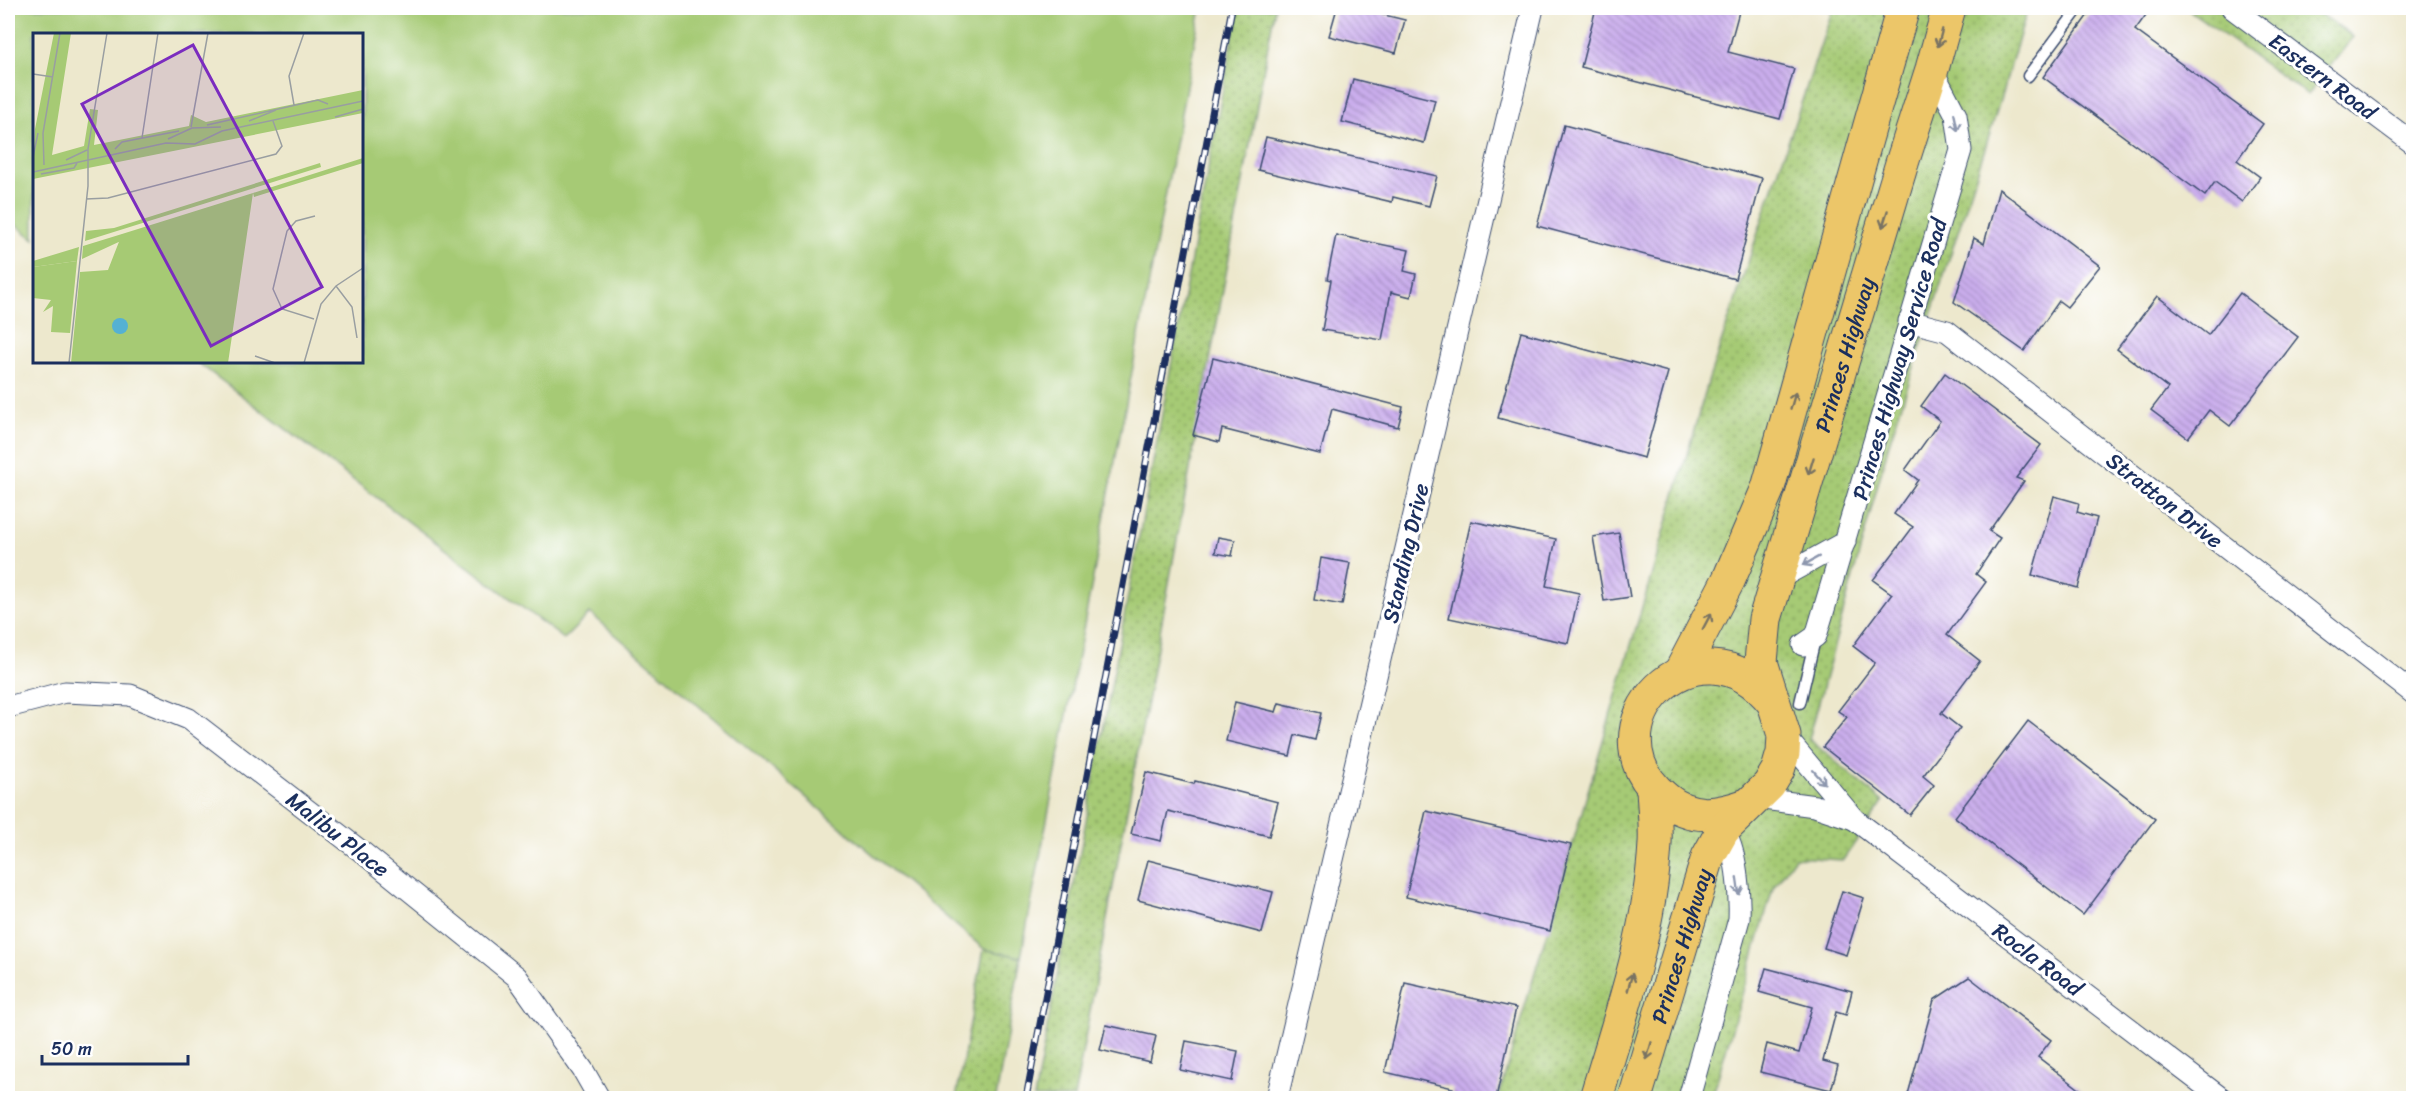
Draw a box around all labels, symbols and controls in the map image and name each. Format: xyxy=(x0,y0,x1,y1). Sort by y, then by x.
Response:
street label: Eastern Road xyxy=(2260,22,2387,131)
one-way arrow xyxy=(1934,29,1946,48)
inset map xyxy=(33,33,363,363)
one-way arrow xyxy=(1951,112,1963,131)
one-way arrow xyxy=(1879,209,1890,228)
street label: Princes Highway Service Road xyxy=(1841,212,1959,505)
street label: Princes Highway xyxy=(1803,272,1887,437)
one-way arrow xyxy=(1787,392,1799,411)
street label: Stratton Drive xyxy=(2097,442,2232,559)
one-way arrow xyxy=(1805,456,1816,475)
street label: Standing Drive xyxy=(1370,479,1441,627)
one-way arrow xyxy=(1803,555,1820,567)
one-way arrow xyxy=(1701,613,1713,630)
one-way arrow xyxy=(1812,769,1826,784)
street label: Malibu Place xyxy=(277,781,398,888)
street label: Princes Highway xyxy=(1640,863,1724,1028)
one-way arrow xyxy=(1733,875,1744,895)
street label: Rocla Road xyxy=(1984,912,2093,1008)
one-way arrow xyxy=(1625,973,1637,992)
scale bar xyxy=(42,1028,188,1066)
text: 50 m xyxy=(51,1033,92,1065)
one-way arrow xyxy=(1643,1041,1654,1060)

